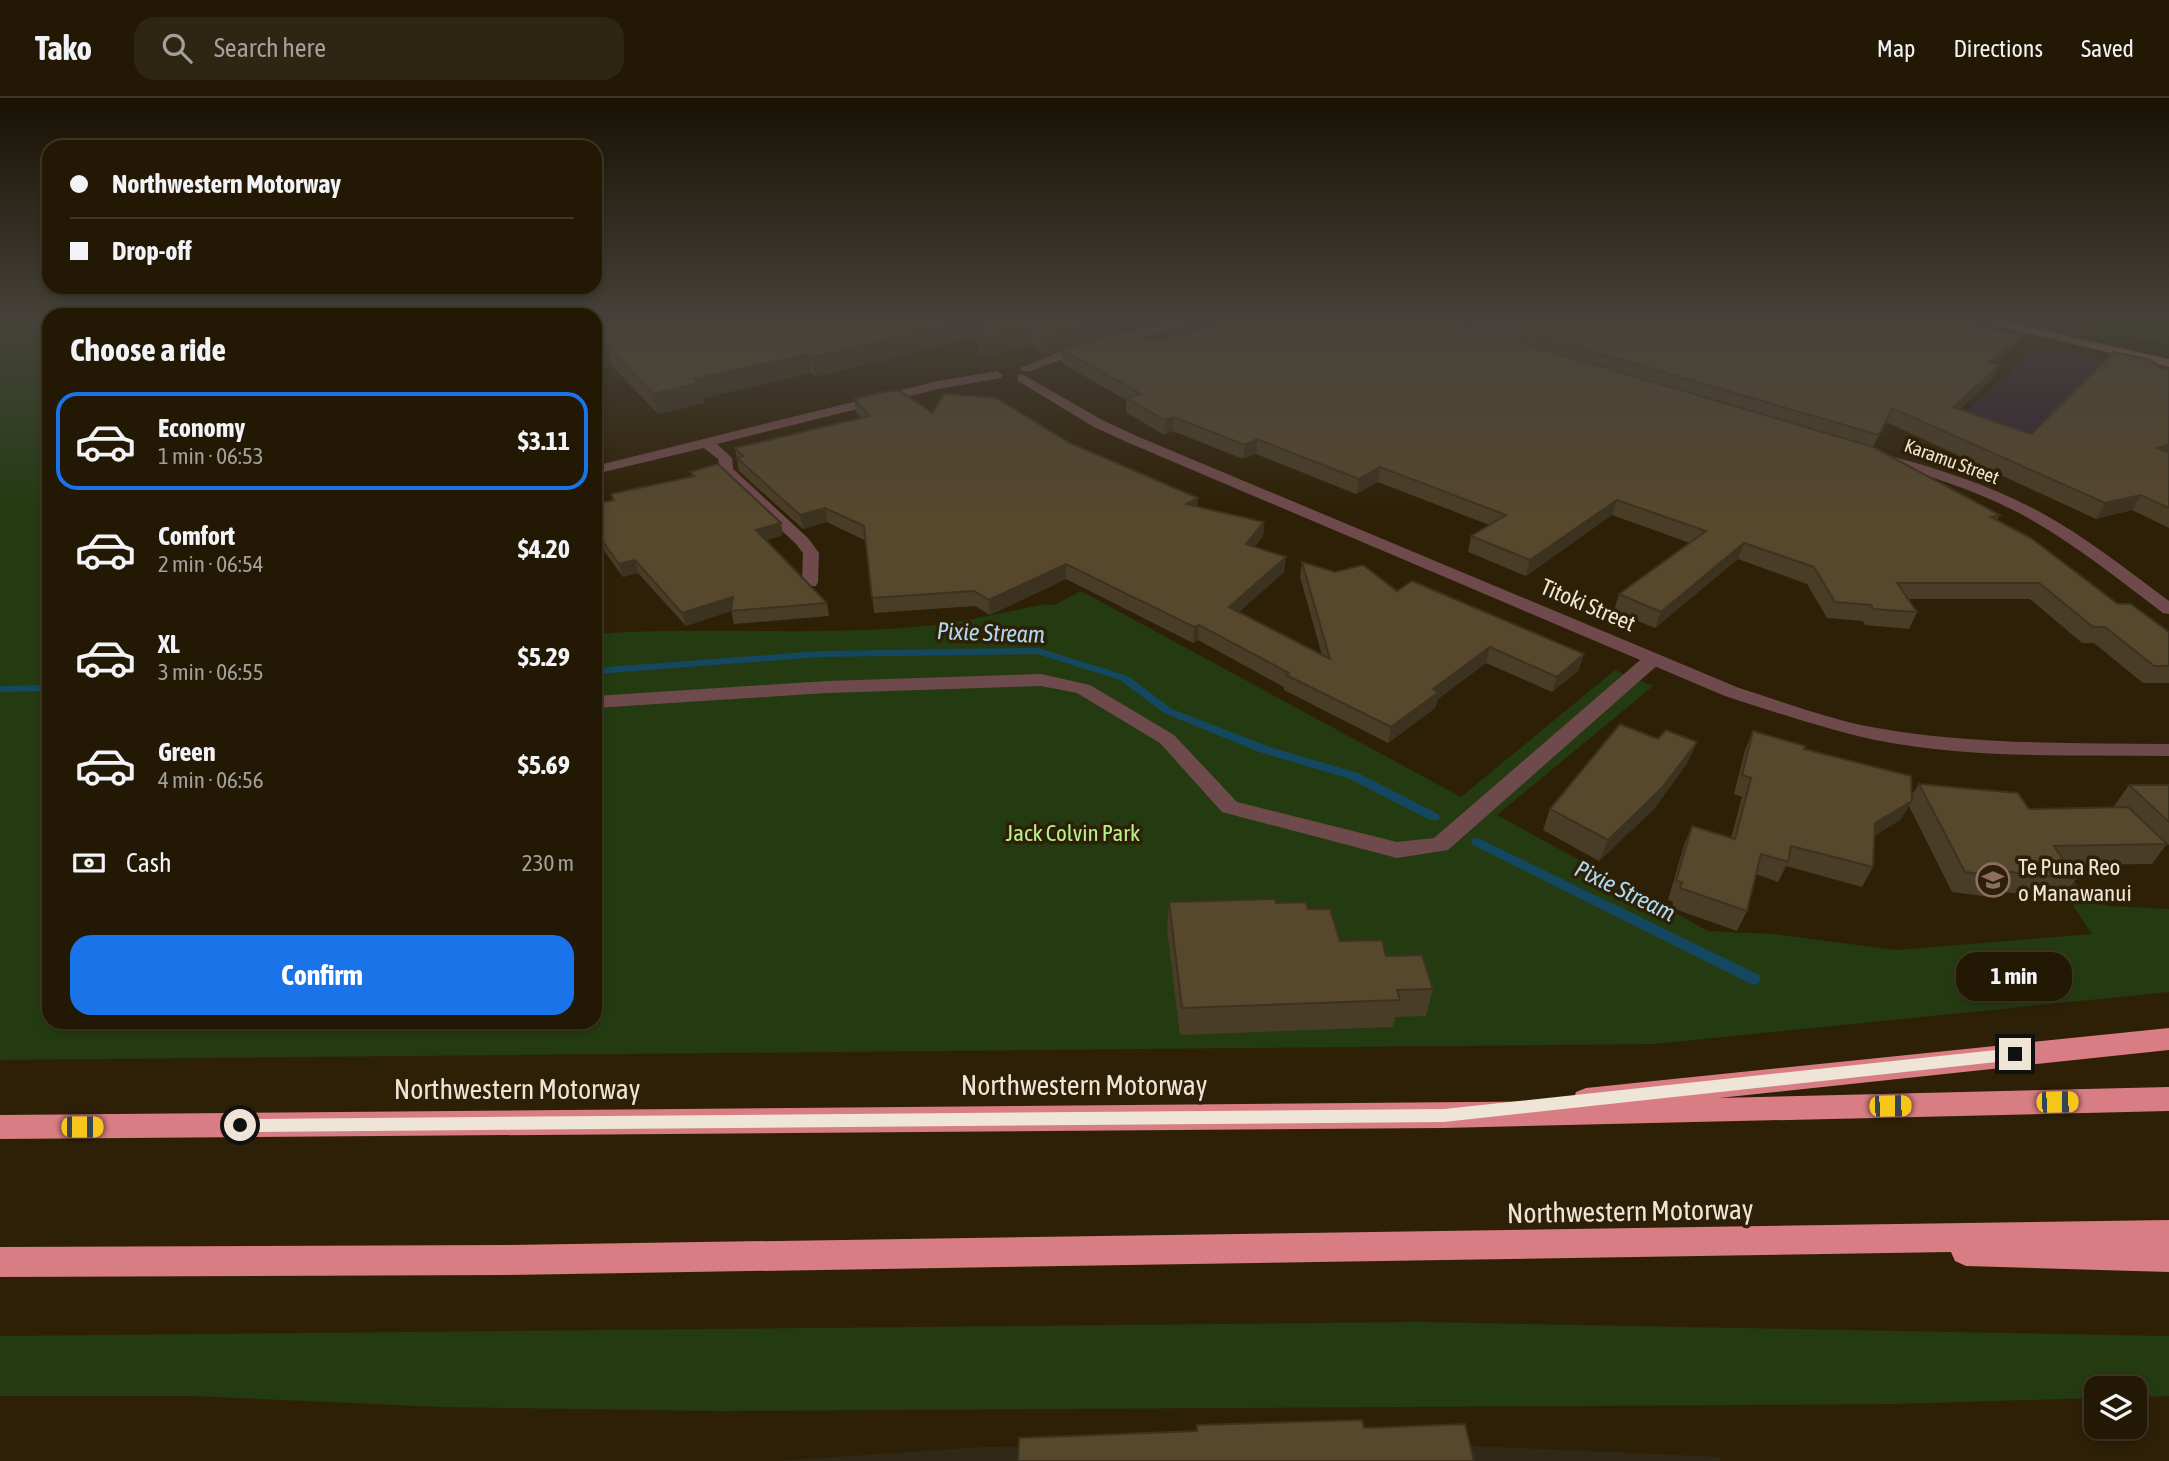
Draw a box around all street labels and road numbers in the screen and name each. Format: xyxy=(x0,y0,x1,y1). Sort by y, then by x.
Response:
street label: Karamu Street xyxy=(1902,434,2002,488)
street label: Titoki Street xyxy=(1537,573,1639,637)
street label: Northwestern Motorway xyxy=(961,1069,1207,1101)
street label: Northwestern Motorway xyxy=(394,1073,640,1105)
street label: Northwestern Motorway xyxy=(1506,1193,1754,1229)

